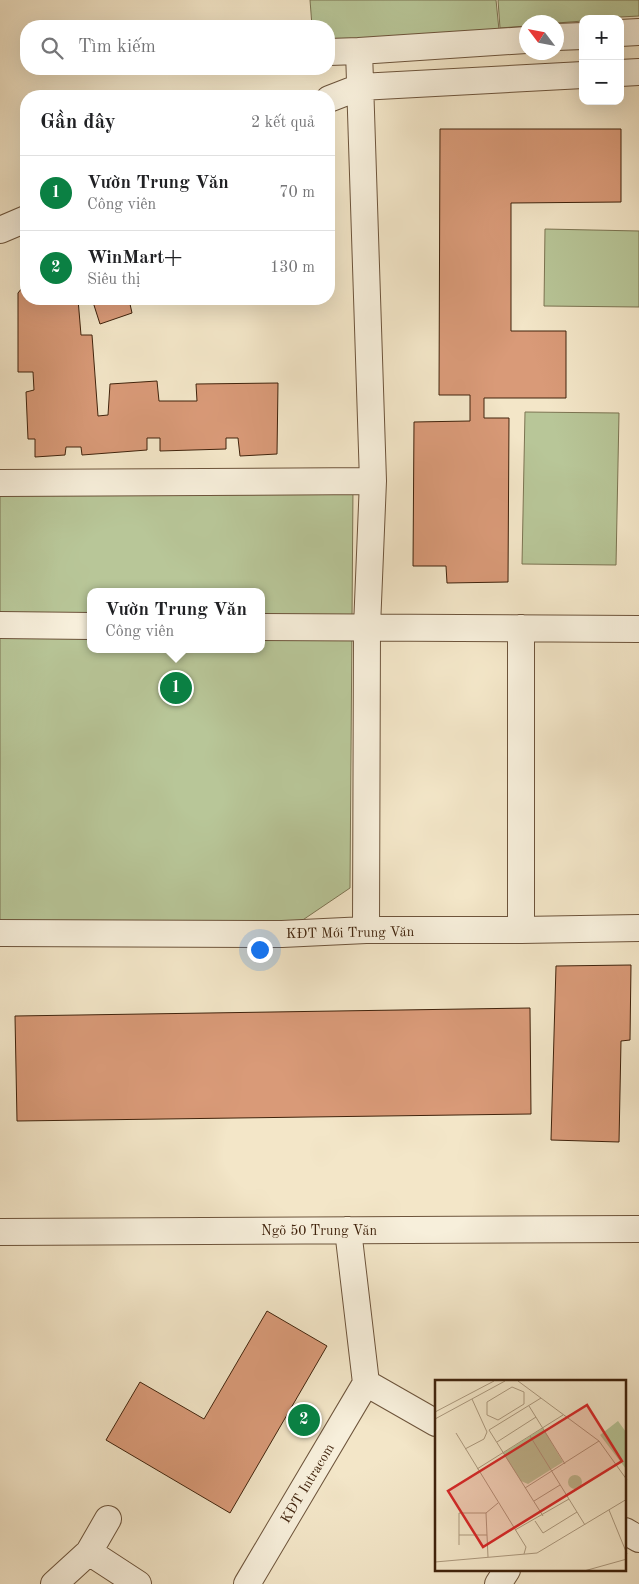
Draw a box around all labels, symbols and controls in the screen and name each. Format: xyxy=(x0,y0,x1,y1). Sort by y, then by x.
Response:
north arrow xyxy=(519,15,564,60)
map controls xyxy=(579,15,624,105)
button: + xyxy=(579,15,624,60)
search box xyxy=(20,20,335,75)
icon: search xyxy=(38,34,66,62)
text: Tìm kiếm xyxy=(78,38,156,57)
button: − xyxy=(579,60,624,105)
text: Gần đây xyxy=(40,112,116,133)
text: 2 kết quả xyxy=(251,115,315,131)
text: Vườn Trung Văn xyxy=(87,174,229,193)
text: 1 xyxy=(51,185,61,201)
text: 70 m xyxy=(279,185,315,201)
text: Công viên xyxy=(87,197,156,213)
text: WinMart+ xyxy=(87,249,182,268)
text: 2 xyxy=(51,260,61,276)
text: 130 m xyxy=(270,260,315,276)
text: Siêu thị xyxy=(87,272,140,288)
popup xyxy=(87,588,265,653)
text: Vườn Trung Văn xyxy=(105,601,247,620)
text: Công viên xyxy=(105,624,174,640)
pin: 1 xyxy=(160,669,192,707)
street label: KĐT Mới Trung Văn xyxy=(286,925,415,941)
your location xyxy=(247,937,273,963)
street label: Ngõ 50 Trung Văn xyxy=(261,1224,377,1238)
inset map xyxy=(435,1380,626,1572)
pin: 2 xyxy=(288,1401,320,1439)
street label: KĐT Intracom xyxy=(279,1441,337,1526)

